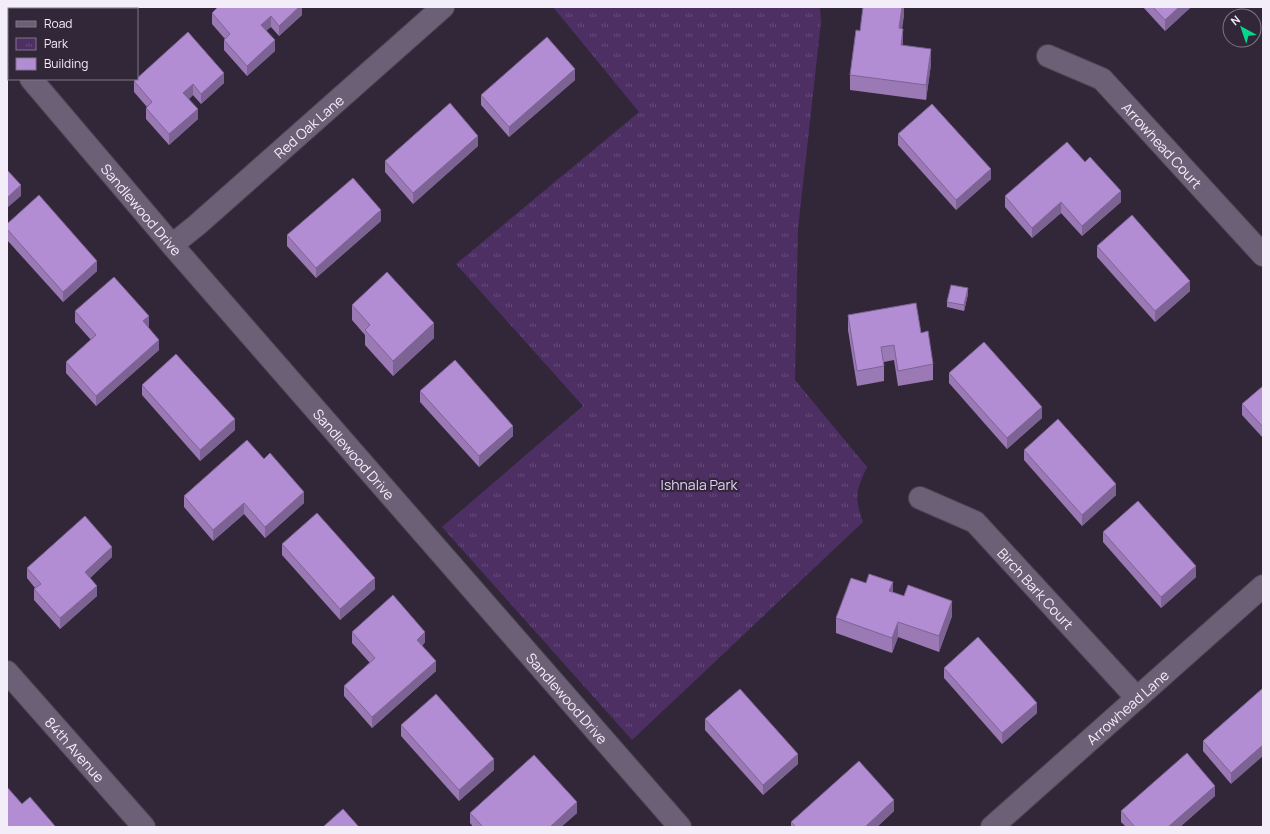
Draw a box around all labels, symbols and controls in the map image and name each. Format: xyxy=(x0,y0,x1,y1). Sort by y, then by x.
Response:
legend xyxy=(8,8,138,80)
north arrow xyxy=(1222,8,1262,48)
text: N xyxy=(1227,12,1243,28)
text: Road xyxy=(44,15,72,32)
text: Park xyxy=(44,35,69,52)
text: Building xyxy=(44,55,88,72)
street label: Red Oak Lane xyxy=(270,90,347,162)
street label: Arrowhead Court xyxy=(1118,98,1207,192)
street label: Sandlewood Drive xyxy=(97,159,186,259)
street label: Sandlewood Drive xyxy=(309,404,399,503)
park label: Ishnala Park xyxy=(661,475,738,494)
street label: Birch Bark Court xyxy=(994,543,1078,633)
street label: Sandlewood Drive xyxy=(522,648,612,748)
street label: Arrowhead Lane xyxy=(1082,665,1173,748)
street label: 84th Avenue xyxy=(41,712,109,786)

